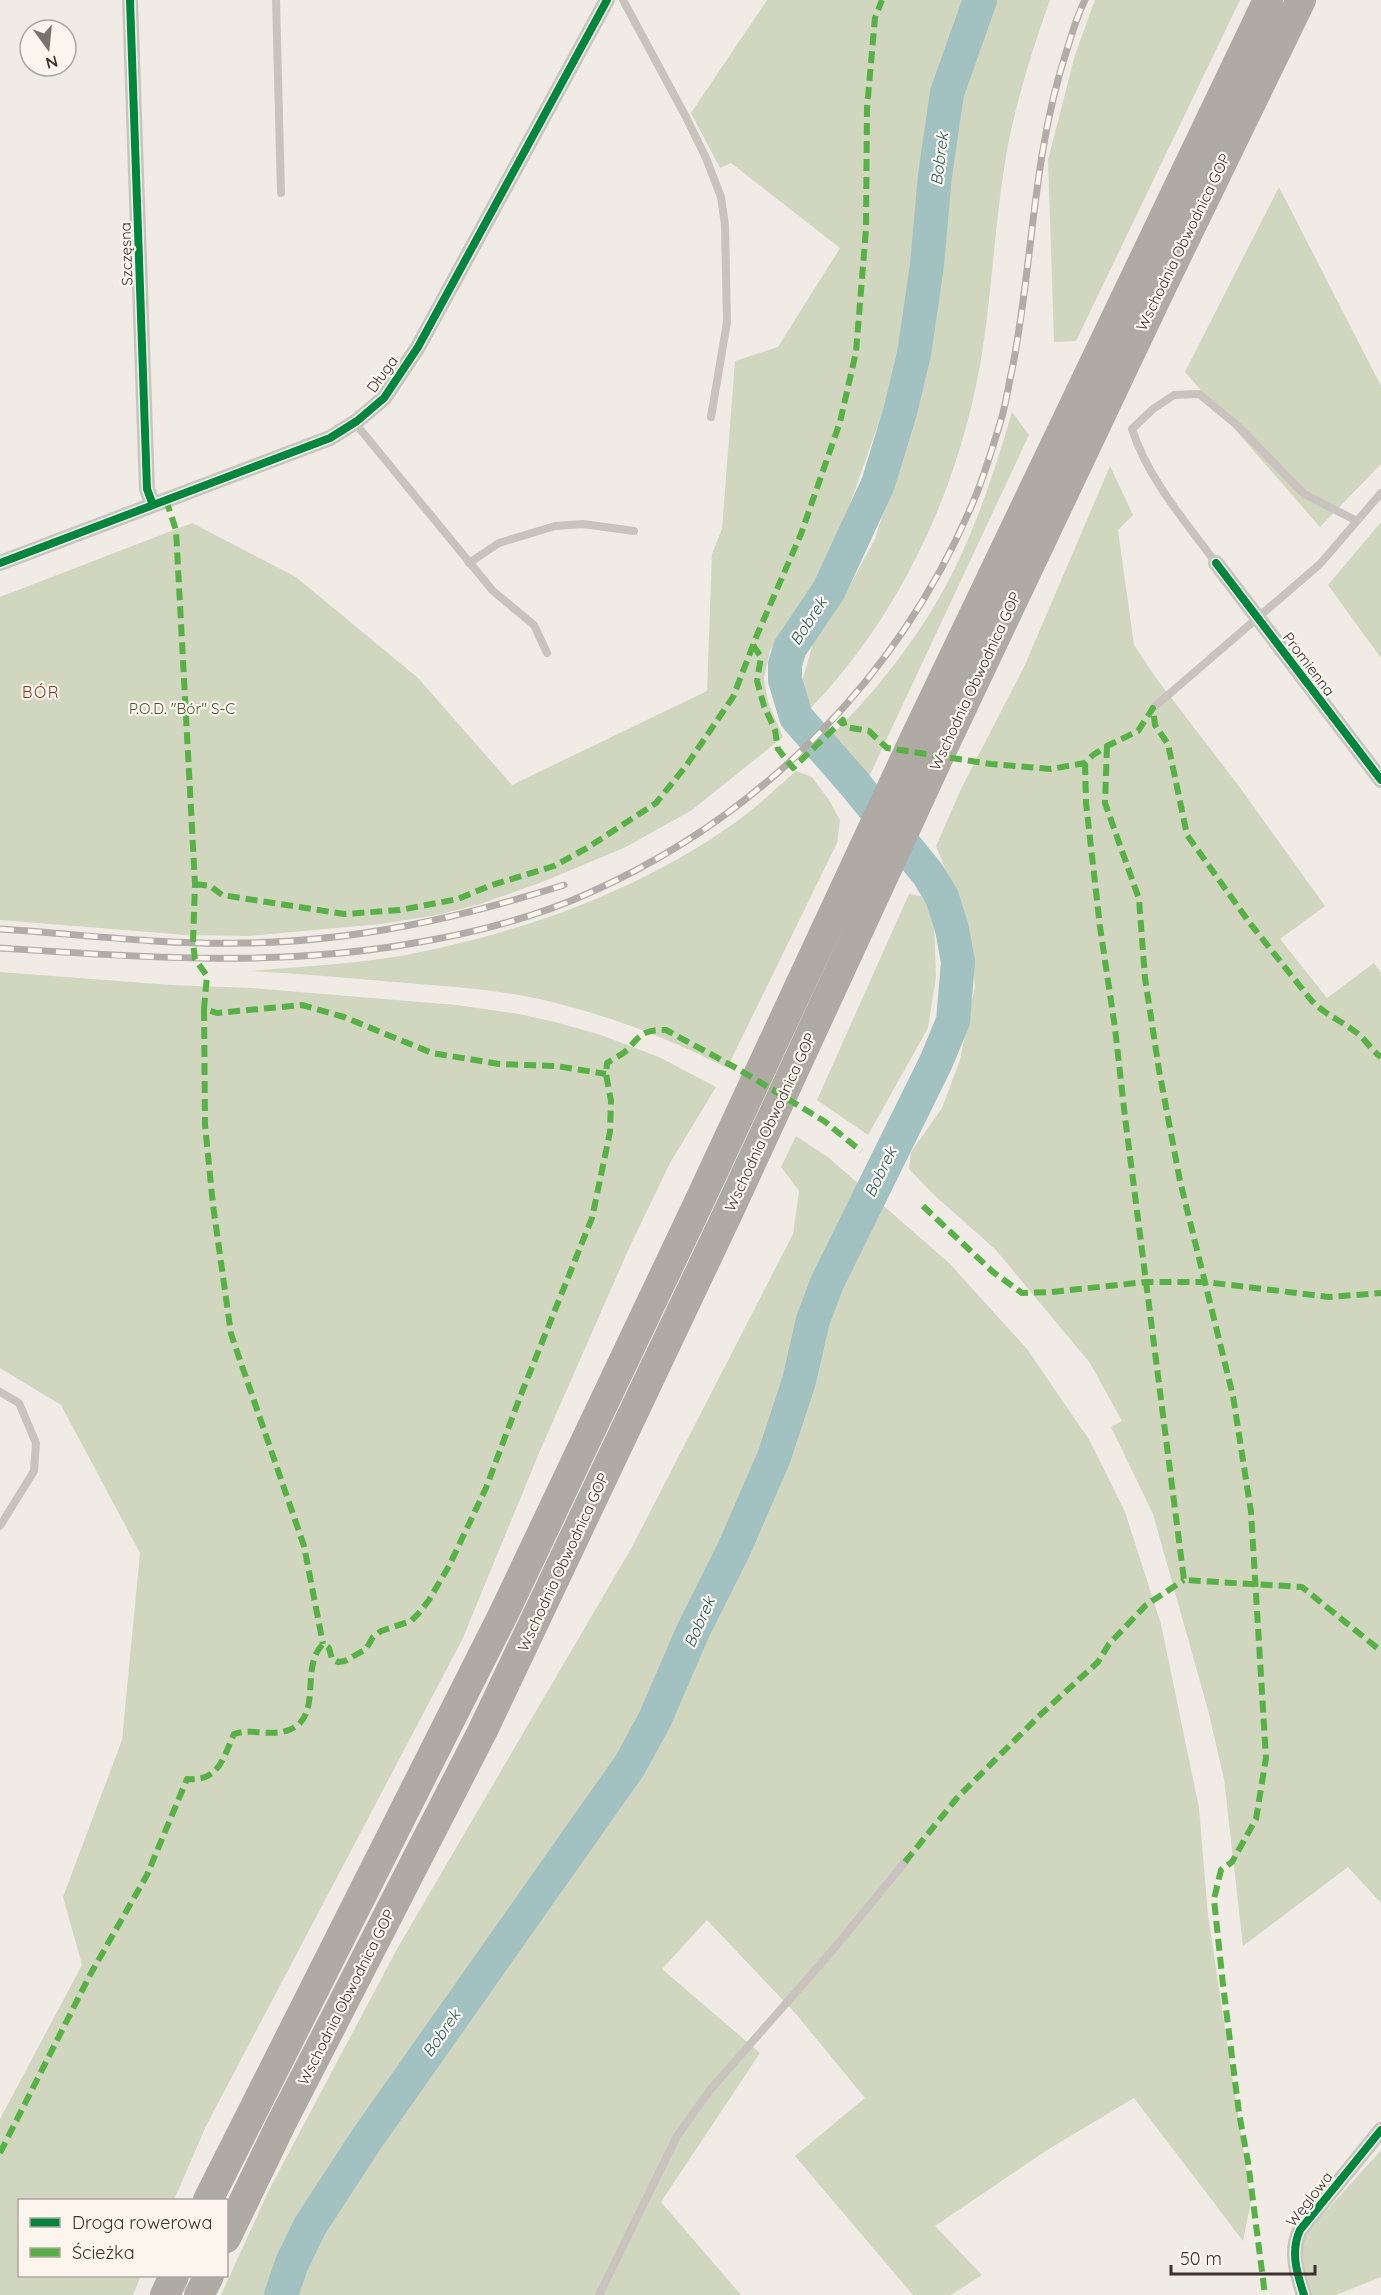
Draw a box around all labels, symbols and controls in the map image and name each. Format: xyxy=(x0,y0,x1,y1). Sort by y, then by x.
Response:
north arrow xyxy=(18,18,78,78)
text: N xyxy=(44,51,60,74)
water label: Bobrek xyxy=(926,130,952,187)
street label: Wschodnia Obwodnica GOP xyxy=(1132,150,1234,334)
street label: Szczęsna xyxy=(115,222,137,286)
street label: Długa xyxy=(362,352,402,396)
street label: Wschodnia Obwodnica GOP xyxy=(925,589,1025,773)
water label: Bobrek xyxy=(785,592,832,649)
street label: Promienna xyxy=(1279,628,1339,700)
district label: BÓR xyxy=(22,682,60,702)
park label: P.O.D. "Bór" S-C xyxy=(129,699,235,718)
street label: Wschodnia Obwodnica GOP xyxy=(720,1030,820,1214)
water label: Bobrek xyxy=(859,1142,901,1200)
street label: Wschodnia Obwodnica GOP xyxy=(513,1470,613,1654)
water label: Bobrek xyxy=(679,1592,720,1650)
street label: Wschodnia Obwodnica GOP xyxy=(293,1906,399,2088)
water label: Bobrek xyxy=(418,2004,465,2061)
street label: Węglowa xyxy=(1282,2168,1336,2230)
legend xyxy=(18,2199,228,2277)
text: Droga rowerowa xyxy=(72,2211,212,2234)
scale bar xyxy=(1171,2238,1315,2276)
text: Ścieżka xyxy=(72,2241,135,2264)
text: 50 m xyxy=(1180,2247,1222,2270)

